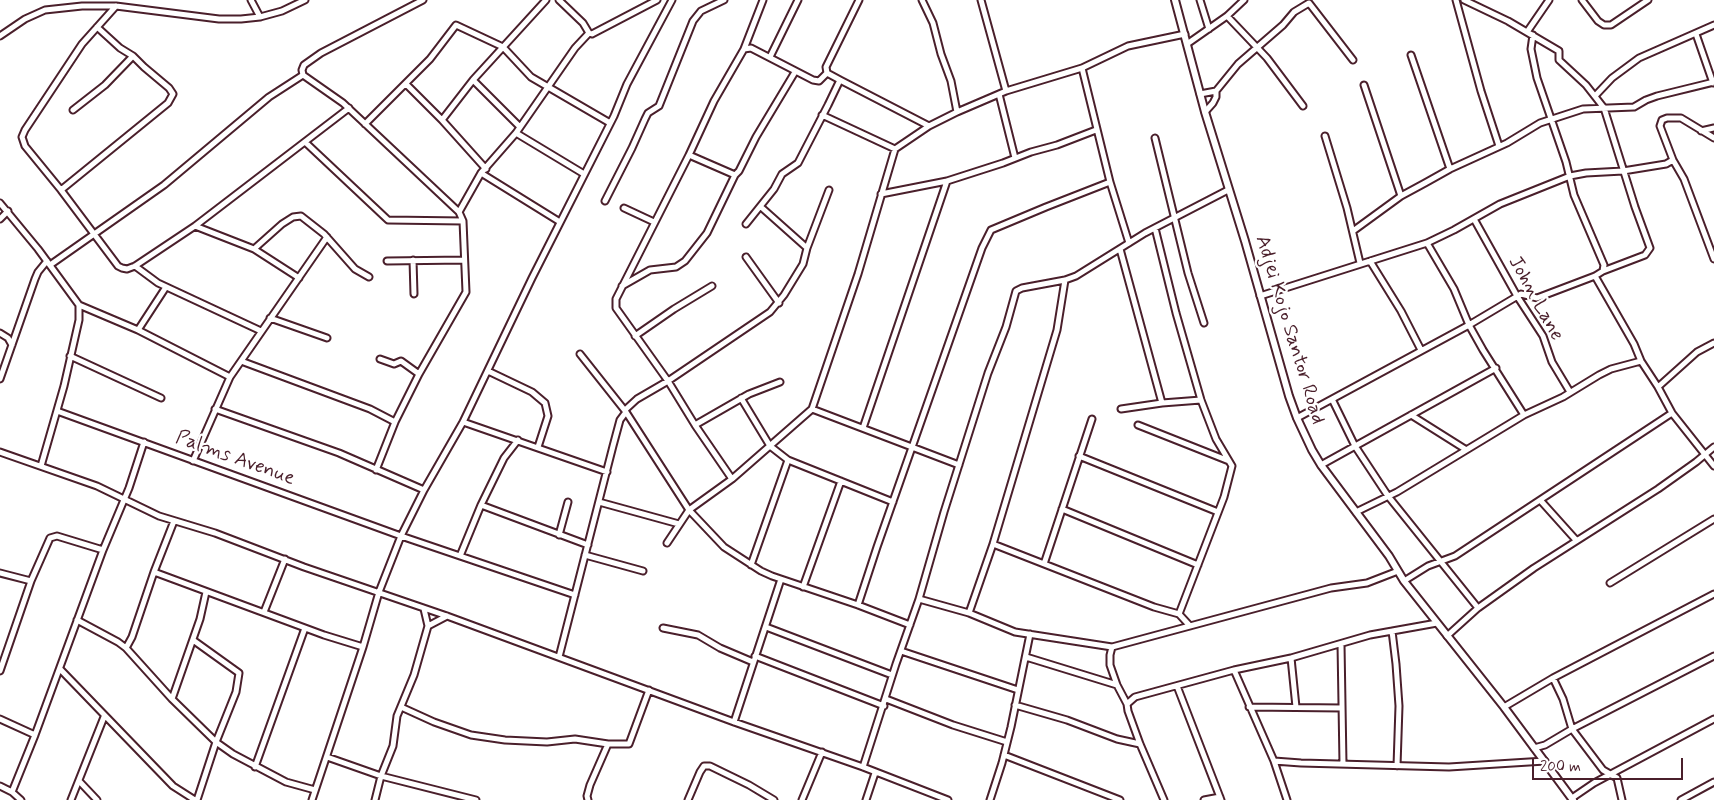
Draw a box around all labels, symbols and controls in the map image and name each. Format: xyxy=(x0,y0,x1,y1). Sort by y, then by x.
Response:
street label: Adjei Kojo Santor Road xyxy=(1249,233,1329,427)
street label: John Lane xyxy=(1502,252,1568,346)
street label: Palms Avenue xyxy=(172,426,298,492)
scale bar xyxy=(1534,748,1685,780)
text: 200 m xyxy=(1540,757,1581,777)

